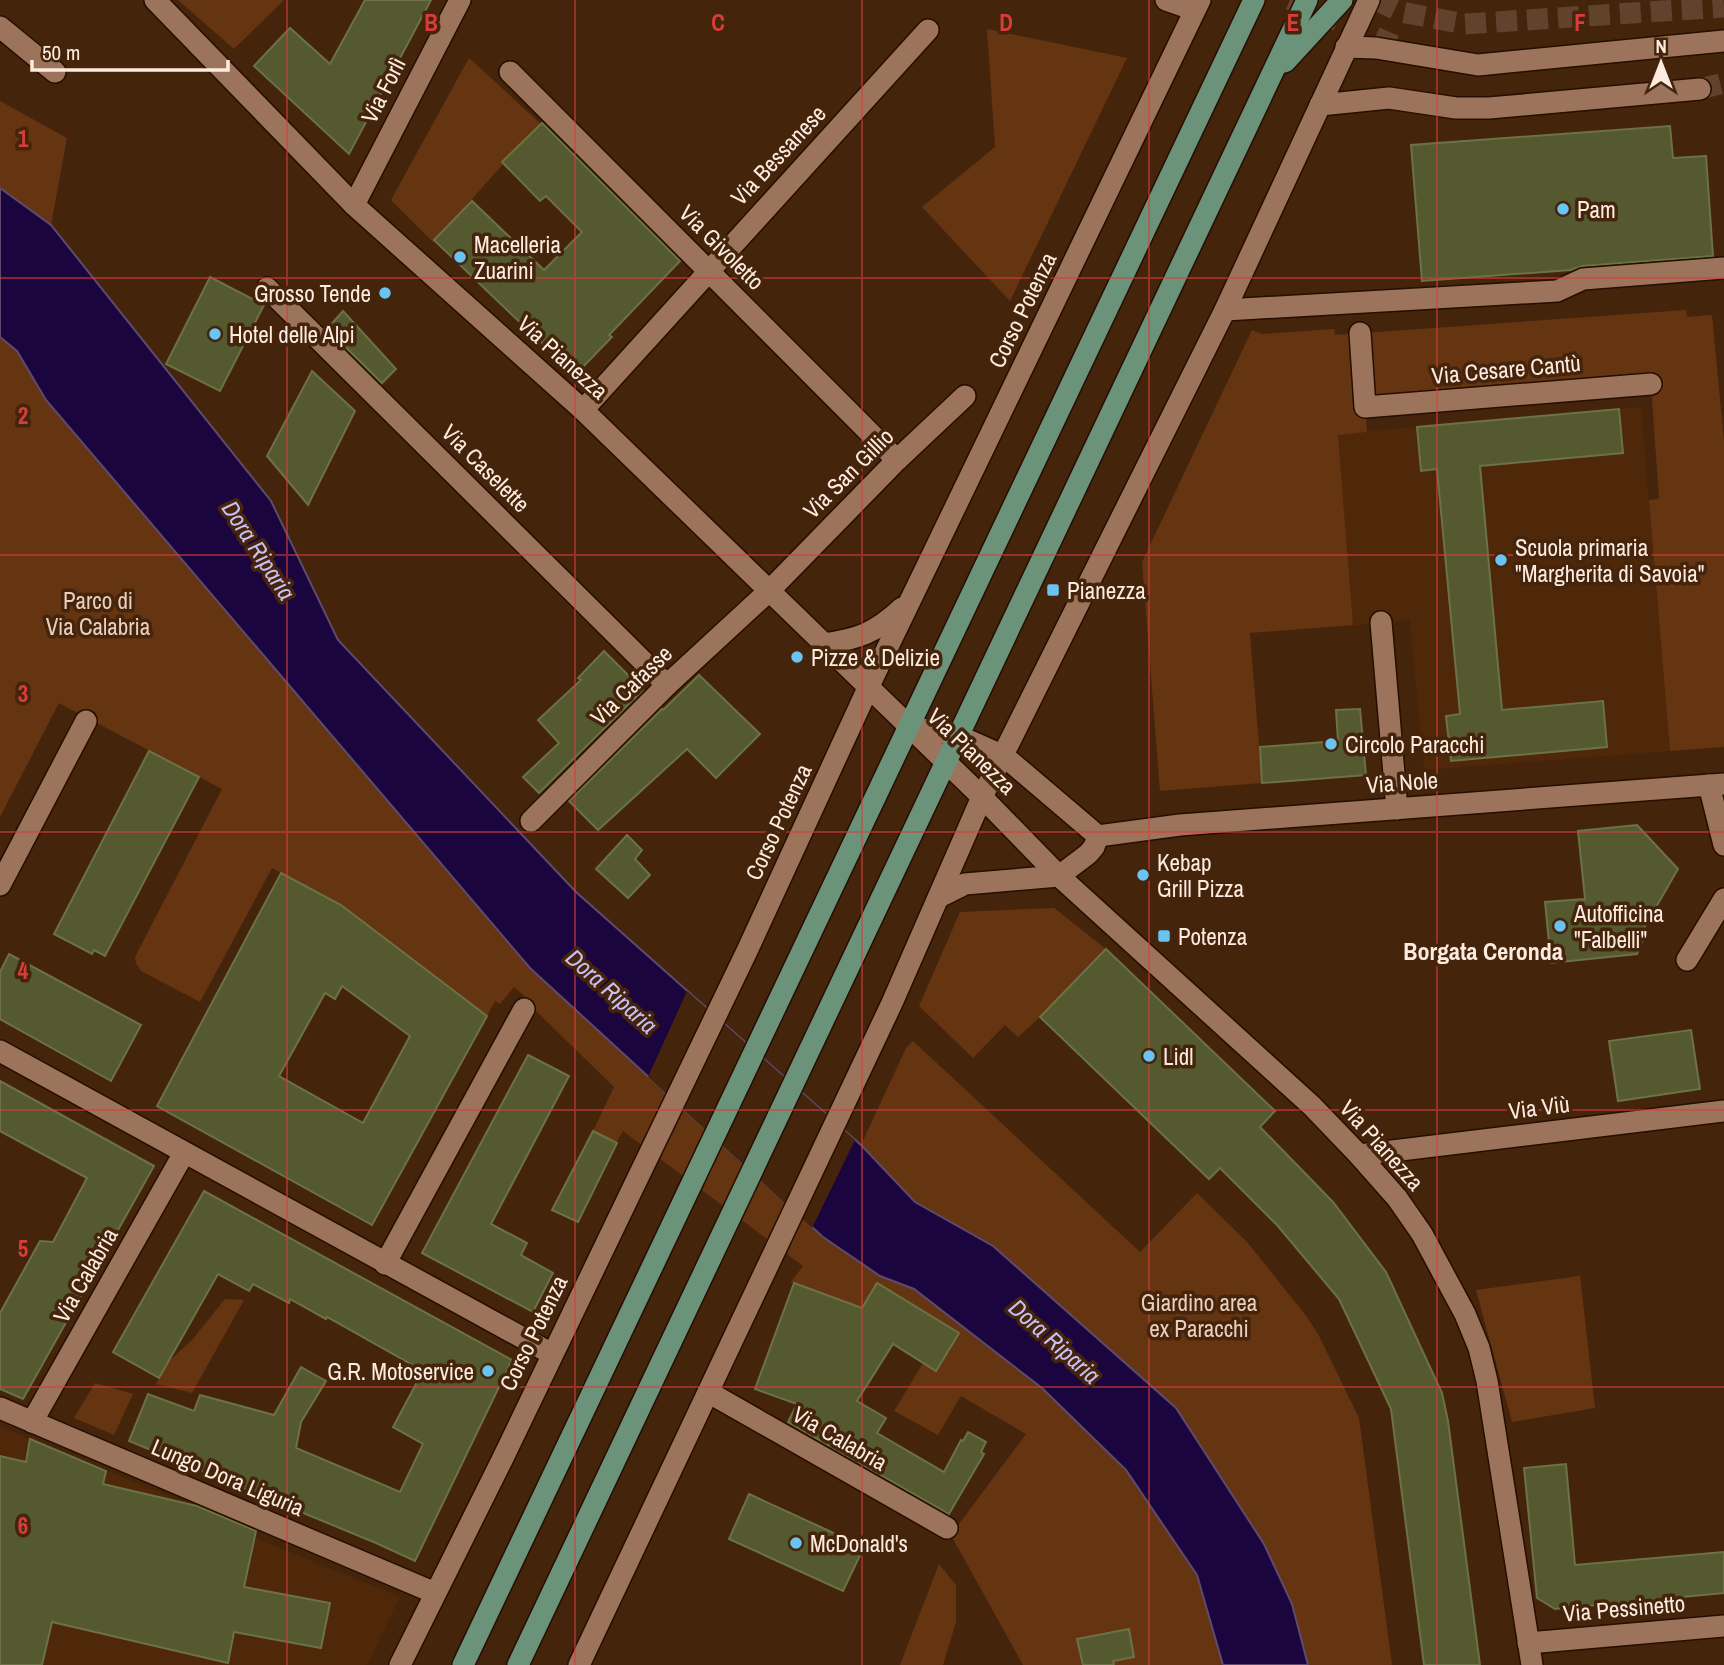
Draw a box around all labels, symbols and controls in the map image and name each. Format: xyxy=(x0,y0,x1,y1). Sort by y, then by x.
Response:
text: B xyxy=(424,7,438,38)
text: C xyxy=(711,7,725,38)
text: D xyxy=(999,7,1013,38)
text: E xyxy=(1287,7,1299,38)
text: F xyxy=(1574,7,1586,38)
scale bar xyxy=(32,28,228,72)
north arrow xyxy=(1626,28,1696,98)
text: N xyxy=(1655,33,1667,59)
text: 50 m xyxy=(42,38,80,67)
street label: Via Forlì xyxy=(353,52,413,128)
street label: Via Bessanese xyxy=(724,98,832,212)
text: 1 xyxy=(18,123,29,154)
place label: Pam xyxy=(1577,194,1616,225)
street label: Via Givoletto xyxy=(673,198,771,296)
marker: Pam xyxy=(1555,201,1571,217)
place label: Macelleria Zuarini xyxy=(474,229,561,286)
street label: Corso Potenza xyxy=(981,247,1063,373)
marker: Macelleria Zuarini xyxy=(452,249,468,265)
place label: Grosso Tende xyxy=(254,278,371,309)
marker: Grosso Tende xyxy=(377,285,393,301)
street label: Via Pianezza xyxy=(511,308,615,406)
place label: Hotel delle Alpi xyxy=(229,319,355,350)
marker: Hotel delle Alpi xyxy=(207,326,223,342)
street label: Via Cesare Cantù xyxy=(1430,347,1582,391)
text: 2 xyxy=(18,400,28,431)
street label: Via Caselette xyxy=(435,417,537,519)
street label: Via San Gillio xyxy=(796,421,900,525)
water label: Dora Riparia xyxy=(215,494,303,606)
place label: Scuola primaria "Margherita di Savoia" xyxy=(1515,532,1705,589)
marker: Scuola primaria "Margherita di Savoia" xyxy=(1493,552,1509,568)
place label: Pianezza xyxy=(1067,575,1146,606)
marker: Pianezza xyxy=(1045,582,1061,598)
park label: Parco di Via Calabria xyxy=(46,585,151,642)
street label: Via Cafasse xyxy=(583,638,679,732)
place label: Pizze & Delizie xyxy=(811,642,940,673)
marker: Pizze & Delizie xyxy=(789,649,805,665)
text: 3 xyxy=(18,678,28,709)
street label: Via Pianezza xyxy=(921,701,1023,801)
place label: Circolo Paracchi xyxy=(1345,729,1484,760)
marker: Circolo Paracchi xyxy=(1323,736,1339,752)
street label: Corso Potenza xyxy=(738,758,819,885)
street label: Via Nole xyxy=(1365,764,1439,800)
place label: Kebap Grill Pizza xyxy=(1157,847,1244,904)
marker: Kebap Grill Pizza xyxy=(1135,867,1151,883)
place label: Autofficina "Falbelli" xyxy=(1573,898,1664,955)
marker: Autofficina "Falbelli" xyxy=(1552,918,1568,934)
place label: Potenza xyxy=(1178,921,1248,952)
marker: Potenza xyxy=(1156,928,1172,944)
district label: Borgata Ceronda xyxy=(1403,935,1563,967)
water label: Dora Riparia xyxy=(559,941,665,1041)
text: 4 xyxy=(18,955,29,986)
place label: Lidl xyxy=(1163,1041,1193,1072)
marker: Lidl xyxy=(1141,1048,1157,1064)
street label: Via Viù xyxy=(1507,1088,1571,1126)
street label: Via Pianezza xyxy=(1333,1093,1431,1197)
street label: Via Calabria xyxy=(45,1222,125,1328)
text: 5 xyxy=(18,1233,28,1264)
street label: Corso Potenza xyxy=(492,1270,574,1396)
park label: Giardino area ex Paracchi xyxy=(1141,1287,1258,1344)
water label: Dora Riparia xyxy=(1002,1291,1108,1391)
place label: G.R. Motoservice xyxy=(327,1356,474,1387)
marker: G.R. Motoservice xyxy=(480,1363,496,1379)
street label: Via Calabria xyxy=(787,1398,893,1478)
street label: Lungo Dora Liguria xyxy=(147,1431,309,1523)
text: 6 xyxy=(18,1510,28,1541)
place label: McDonald's xyxy=(810,1528,908,1559)
marker: McDonald's xyxy=(788,1535,804,1551)
street label: Via Pessinetto xyxy=(1562,1587,1686,1629)

